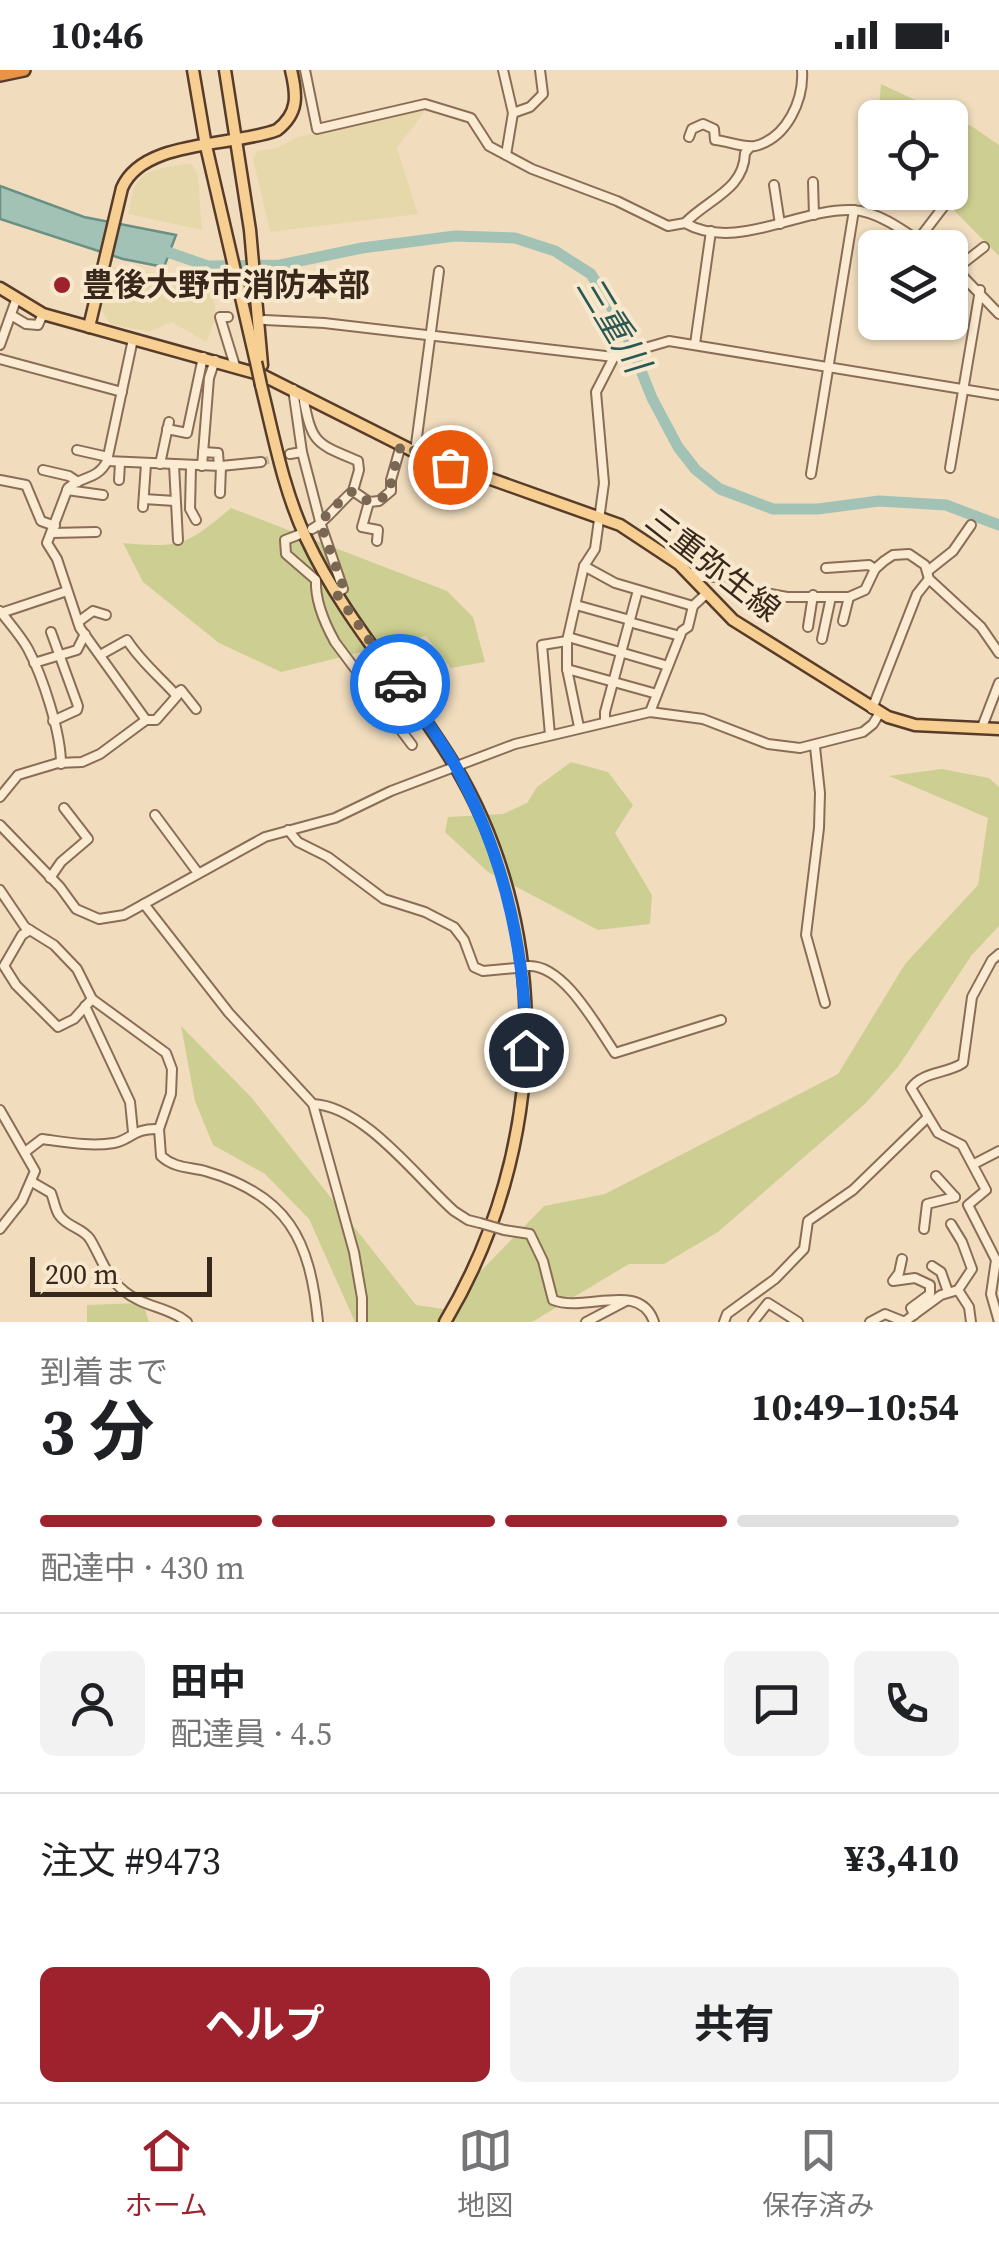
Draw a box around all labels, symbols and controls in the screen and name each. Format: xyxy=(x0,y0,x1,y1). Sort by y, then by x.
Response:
text: 10:46 xyxy=(50,9,144,61)
map controls xyxy=(858,100,968,340)
button: locate xyxy=(858,100,968,210)
button: layers xyxy=(858,230,968,340)
place label: 豊後大野市消防本部 xyxy=(82,263,370,307)
water label: 三重川 xyxy=(565,267,663,385)
marker: 豊後大野市消防本部 xyxy=(51,274,73,296)
pin xyxy=(408,425,493,510)
icon: bag xyxy=(423,440,478,495)
street label: 三重弥生線 xyxy=(636,498,790,632)
courier xyxy=(350,634,450,734)
icon: car xyxy=(373,657,428,712)
pin xyxy=(484,1008,569,1093)
icon: home xyxy=(499,1023,554,1078)
scale bar xyxy=(30,1252,212,1296)
text: 200 m xyxy=(45,1255,119,1293)
text: 到着まで xyxy=(40,1350,168,1394)
text: 10:49–10:54 xyxy=(751,1381,959,1433)
text: 3 分 xyxy=(40,1387,154,1476)
text: 配達中 · 430 m xyxy=(40,1546,245,1590)
button: person xyxy=(40,1651,145,1756)
button: chat xyxy=(724,1651,829,1756)
button: phone xyxy=(854,1651,959,1756)
text: 田中 xyxy=(170,1656,246,1708)
text: 配達員 · 4.5 xyxy=(170,1712,332,1756)
text: ¥3,410 xyxy=(845,1832,959,1884)
text: 注文 #9473 xyxy=(40,1835,221,1887)
button: ヘルプ xyxy=(40,1967,490,2082)
button: 共有 xyxy=(510,1967,959,2082)
tab: ホーム xyxy=(125,2123,208,2224)
tab: 地図 xyxy=(457,2123,513,2224)
tab: 保存済み xyxy=(762,2123,874,2224)

